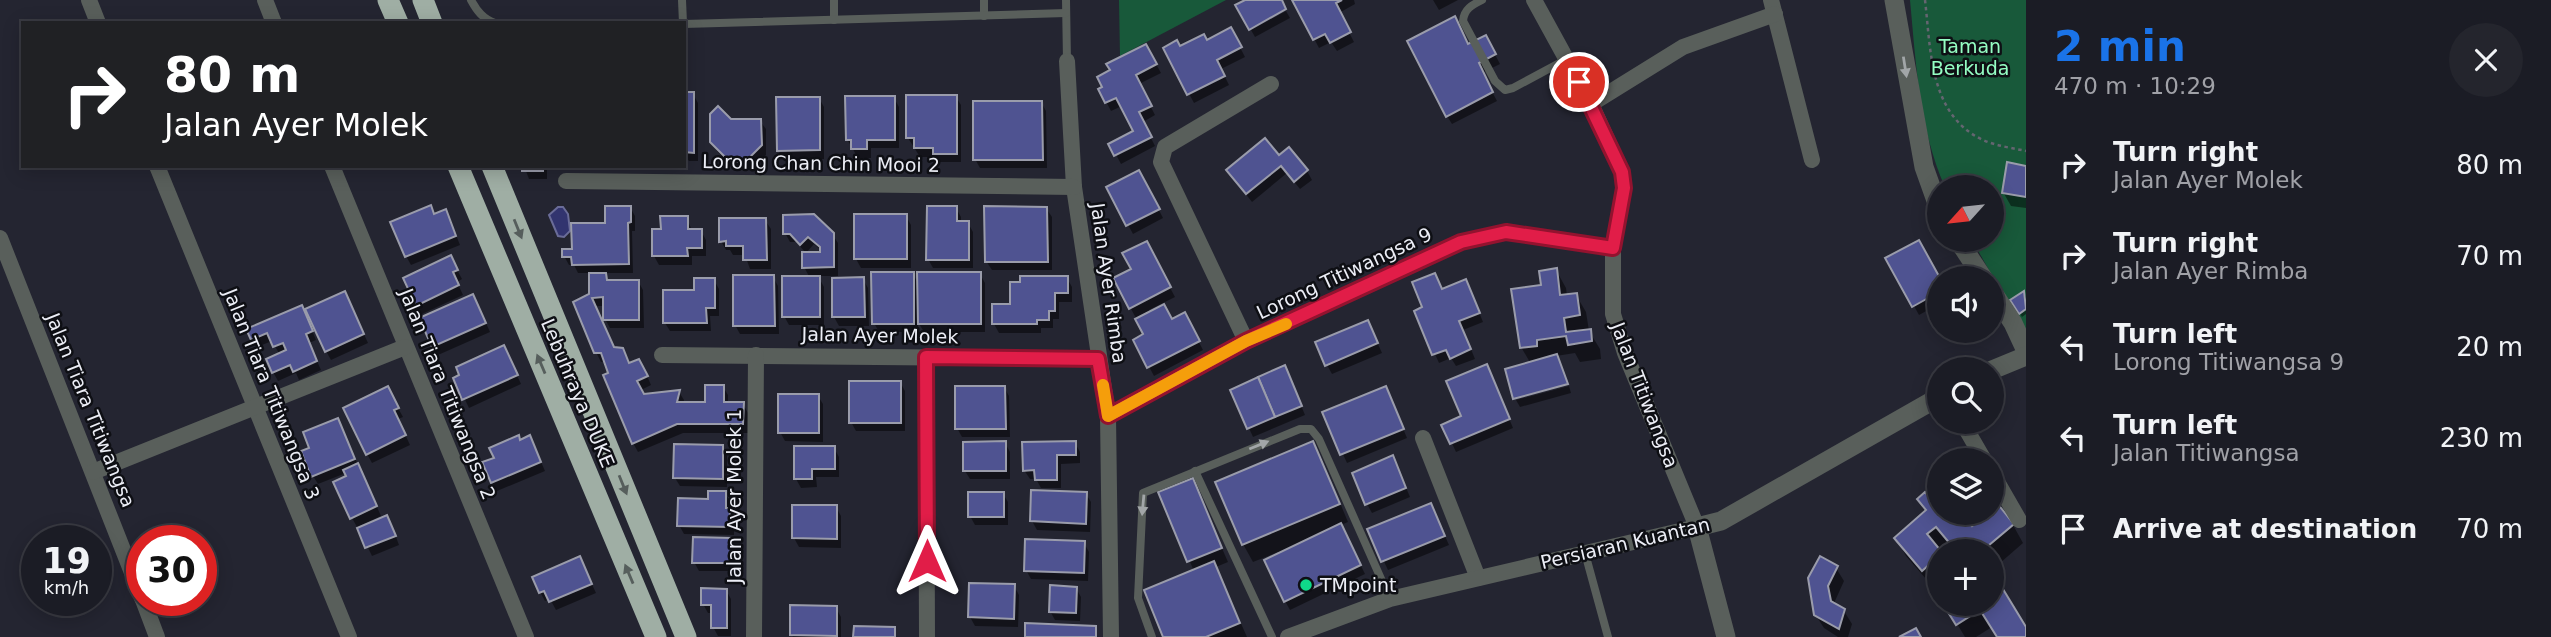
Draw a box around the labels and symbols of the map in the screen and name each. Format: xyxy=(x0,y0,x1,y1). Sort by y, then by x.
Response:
park label: Taman Berkuda xyxy=(1931,35,2009,79)
pin xyxy=(1549,52,1609,112)
one-way arrow xyxy=(1900,56,1911,78)
street label: Lorong Chan Chin Mooi 2 xyxy=(702,150,940,176)
north arrow xyxy=(1927,175,2004,252)
street label: Jalan Ayer Rimba xyxy=(1087,201,1131,364)
one-way arrow xyxy=(512,219,523,240)
street label: Lorong Titiwangsa 9 xyxy=(1253,223,1435,323)
street label: Jalan Tiara Titiwangsa 3 xyxy=(219,284,324,503)
street label: Jalan Tiara Titiwangsa 2 xyxy=(395,284,500,503)
street label: Jalan Tiara Titiwangsa xyxy=(42,309,140,510)
street label: Lebuhraya DUKE xyxy=(537,315,619,471)
street label: Jalan Titiwangsa xyxy=(1607,318,1683,471)
street label: Jalan Ayer Molek xyxy=(800,323,959,347)
one-way arrow xyxy=(535,354,546,375)
street label: Jalan Ayer Molek 1 xyxy=(723,409,745,584)
one-way arrow xyxy=(1248,440,1269,451)
one-way arrow xyxy=(618,475,629,496)
one-way arrow xyxy=(1137,494,1148,516)
street label: Persiaran Kuantan xyxy=(1538,513,1712,573)
position arrow xyxy=(890,524,964,598)
speed limit sign: 30 xyxy=(126,525,217,616)
one-way arrow xyxy=(623,564,635,584)
place label: TMpoint xyxy=(1319,574,1396,596)
marker: TMpoint xyxy=(1298,577,1314,593)

